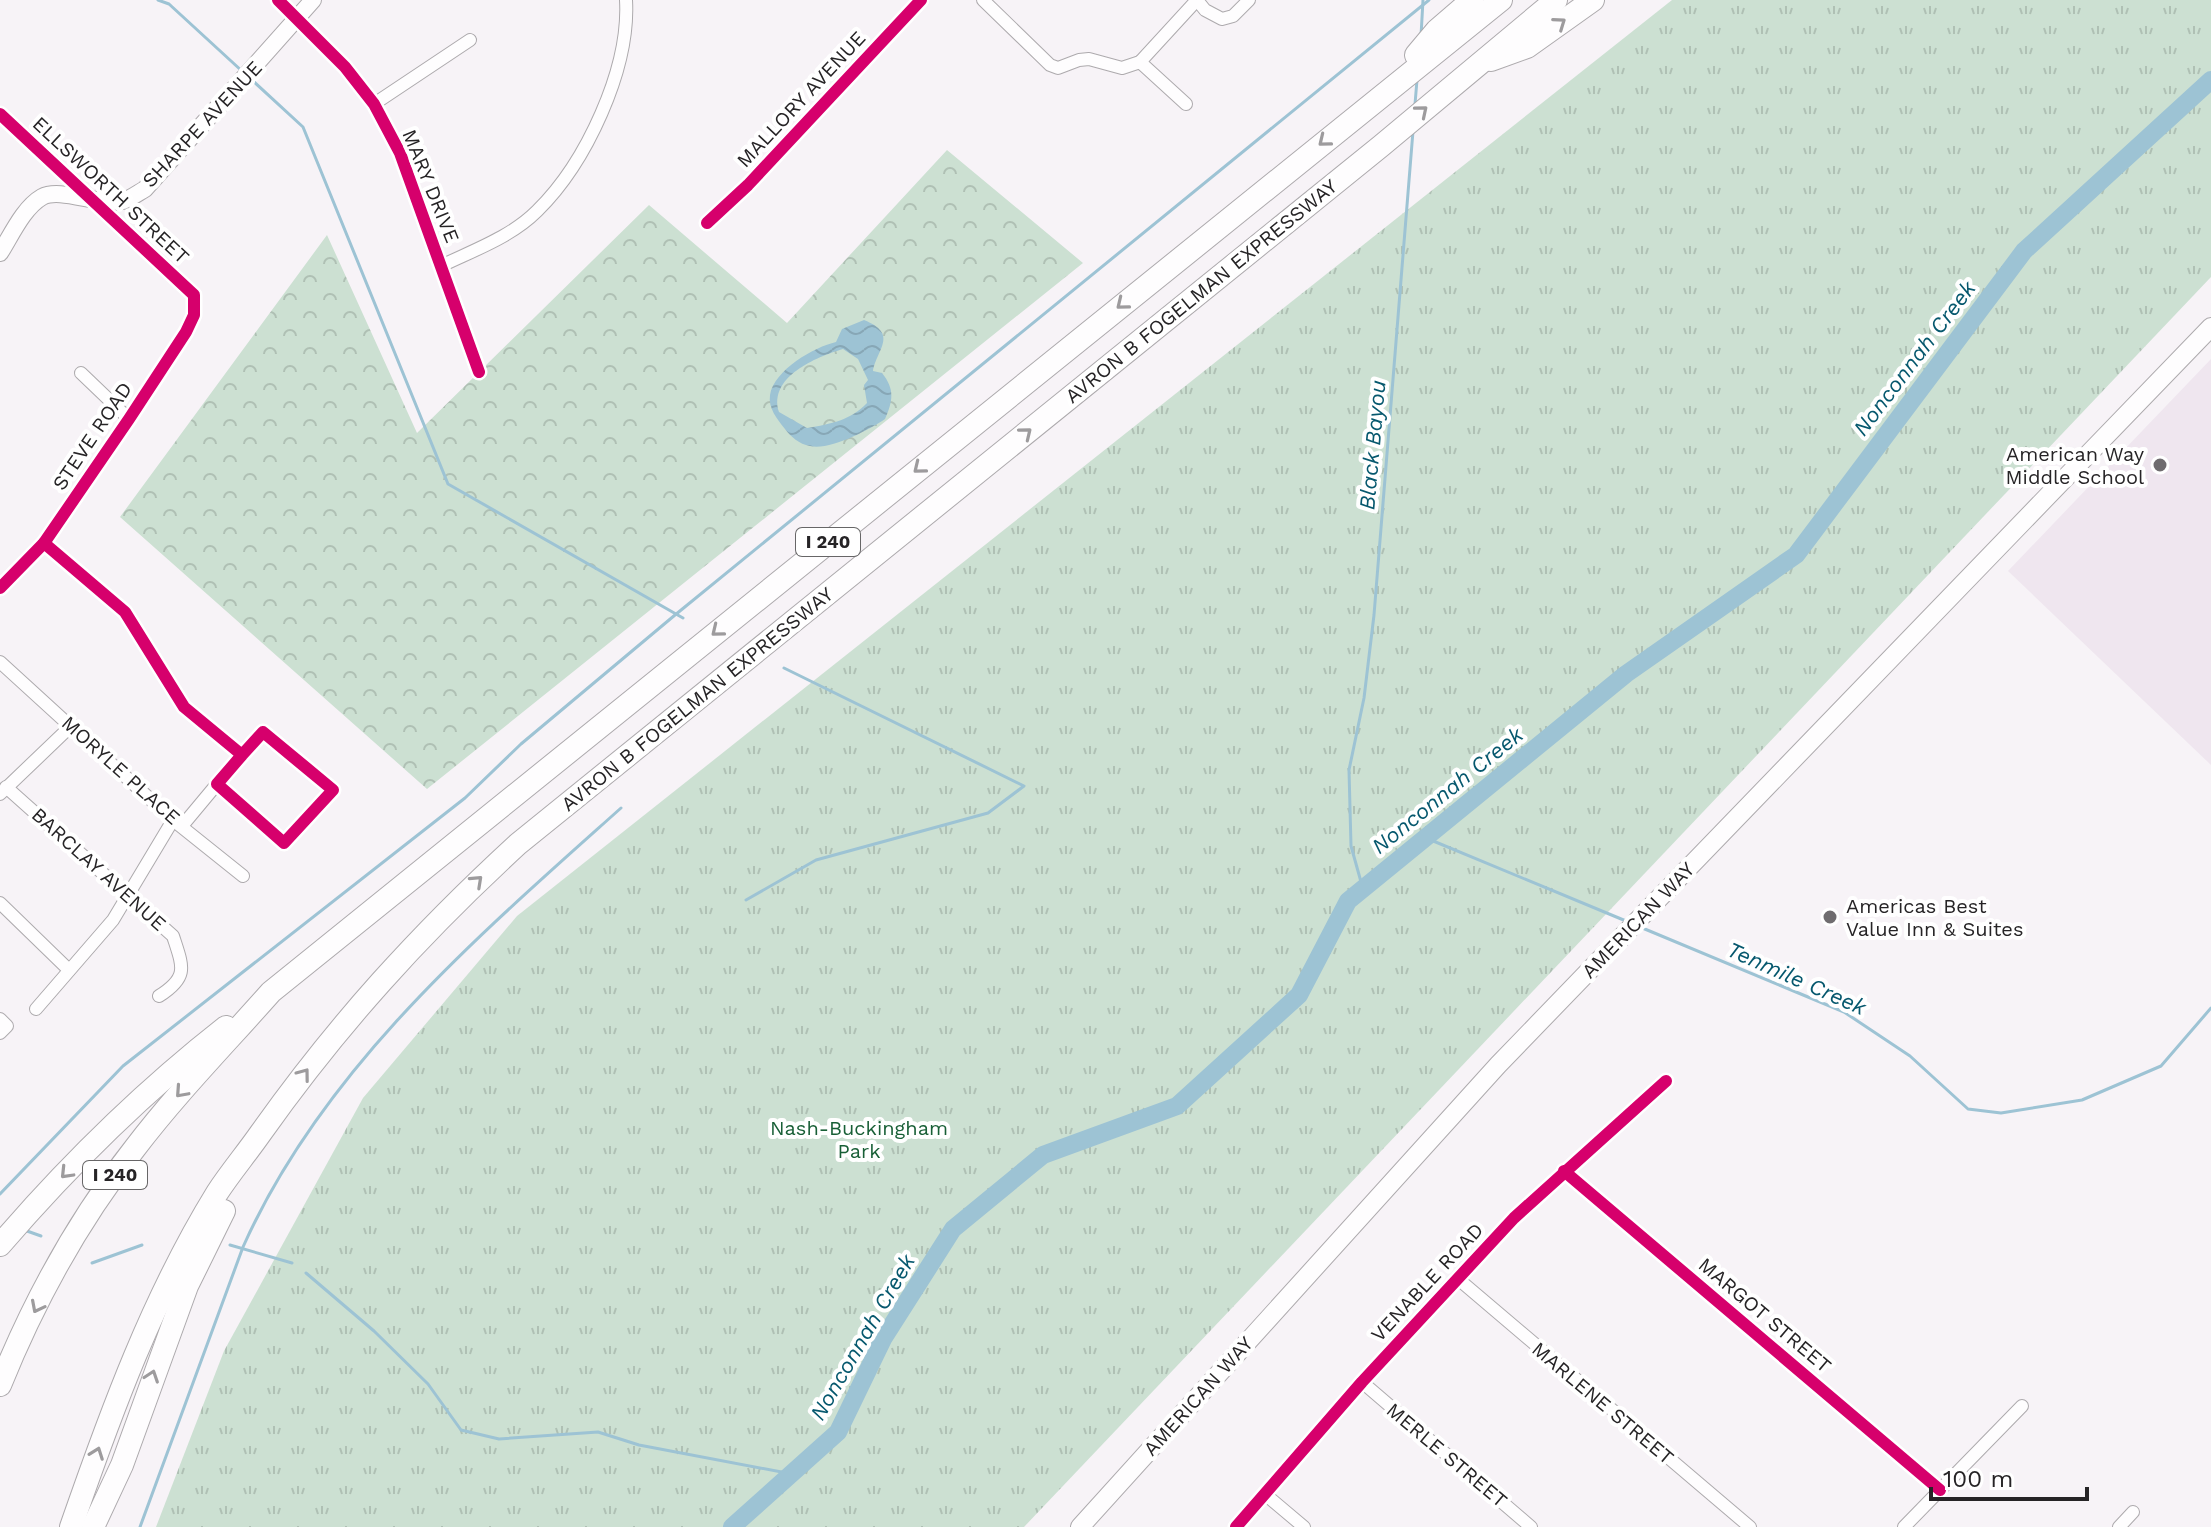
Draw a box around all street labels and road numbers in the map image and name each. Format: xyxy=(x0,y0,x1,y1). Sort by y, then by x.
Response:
street label: MALLORY AVENUE xyxy=(732,26,870,172)
street label: SHARPE AVENUE xyxy=(137,56,267,192)
street label: ELLSWORTH STREET xyxy=(28,111,194,269)
street label: MARY DRIVE xyxy=(397,126,465,246)
street label: AVRON B FOGELMAN EXPRESSWAY xyxy=(1060,173,1342,408)
street label: STEVE ROAD xyxy=(47,378,137,494)
road number: I 240 xyxy=(796,528,860,556)
street label: AVRON B FOGELMAN EXPRESSWAY xyxy=(556,581,838,816)
street label: MORYLE PLACE xyxy=(57,711,185,829)
street label: BARCLAY AVENUE xyxy=(27,802,171,936)
street label: AMERICAN WAY xyxy=(1577,857,1700,983)
road number: I 240 xyxy=(83,1161,147,1189)
street label: VENABLE ROAD xyxy=(1366,1218,1488,1346)
street label: MARGOT STREET xyxy=(1694,1252,1836,1378)
street label: AMERICAN WAY xyxy=(1138,1331,1258,1460)
street label: MARLENE STREET xyxy=(1527,1337,1679,1469)
street label: MERLE STREET xyxy=(1382,1398,1512,1512)

